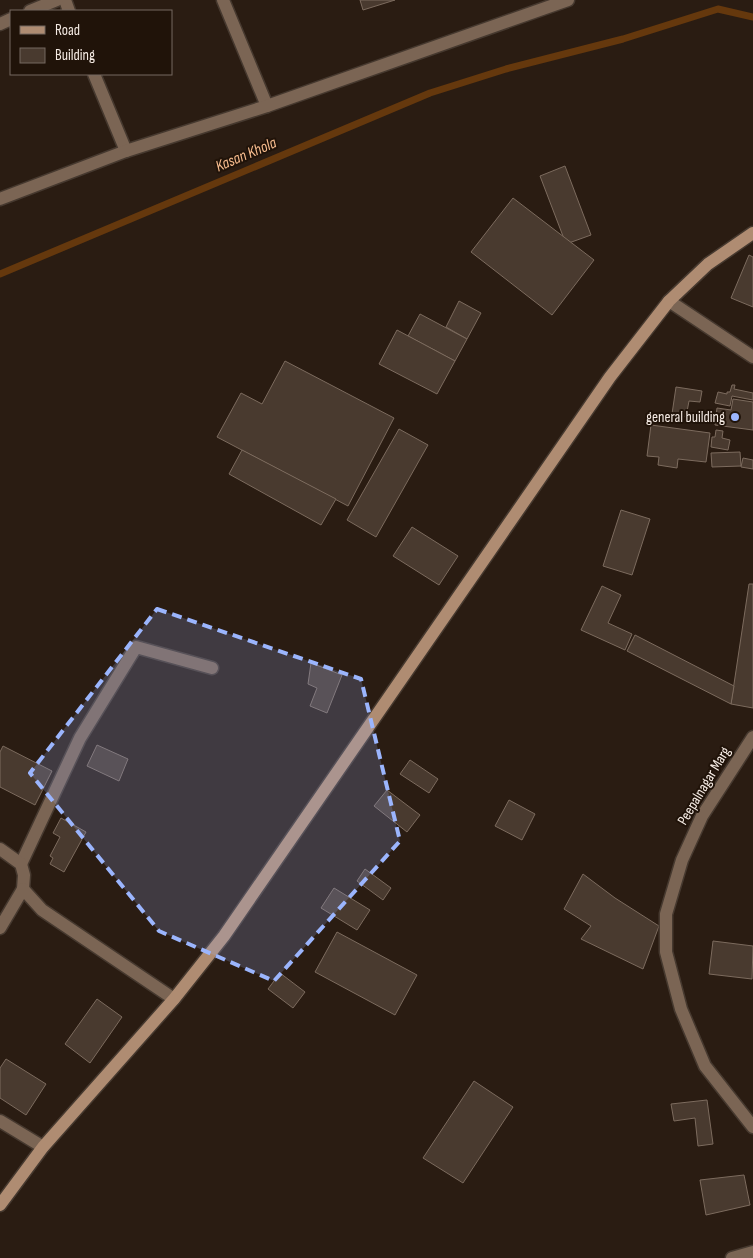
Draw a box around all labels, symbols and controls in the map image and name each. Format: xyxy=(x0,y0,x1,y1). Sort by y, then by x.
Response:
legend xyxy=(10,10,172,75)
text: Road xyxy=(55,21,80,40)
text: Building xyxy=(55,46,95,65)
water label: Kasan Khola xyxy=(213,133,280,176)
place label: general building xyxy=(646,408,725,427)
marker: general building xyxy=(729,411,741,423)
street label: Peepalnagar Marg xyxy=(673,743,735,829)

